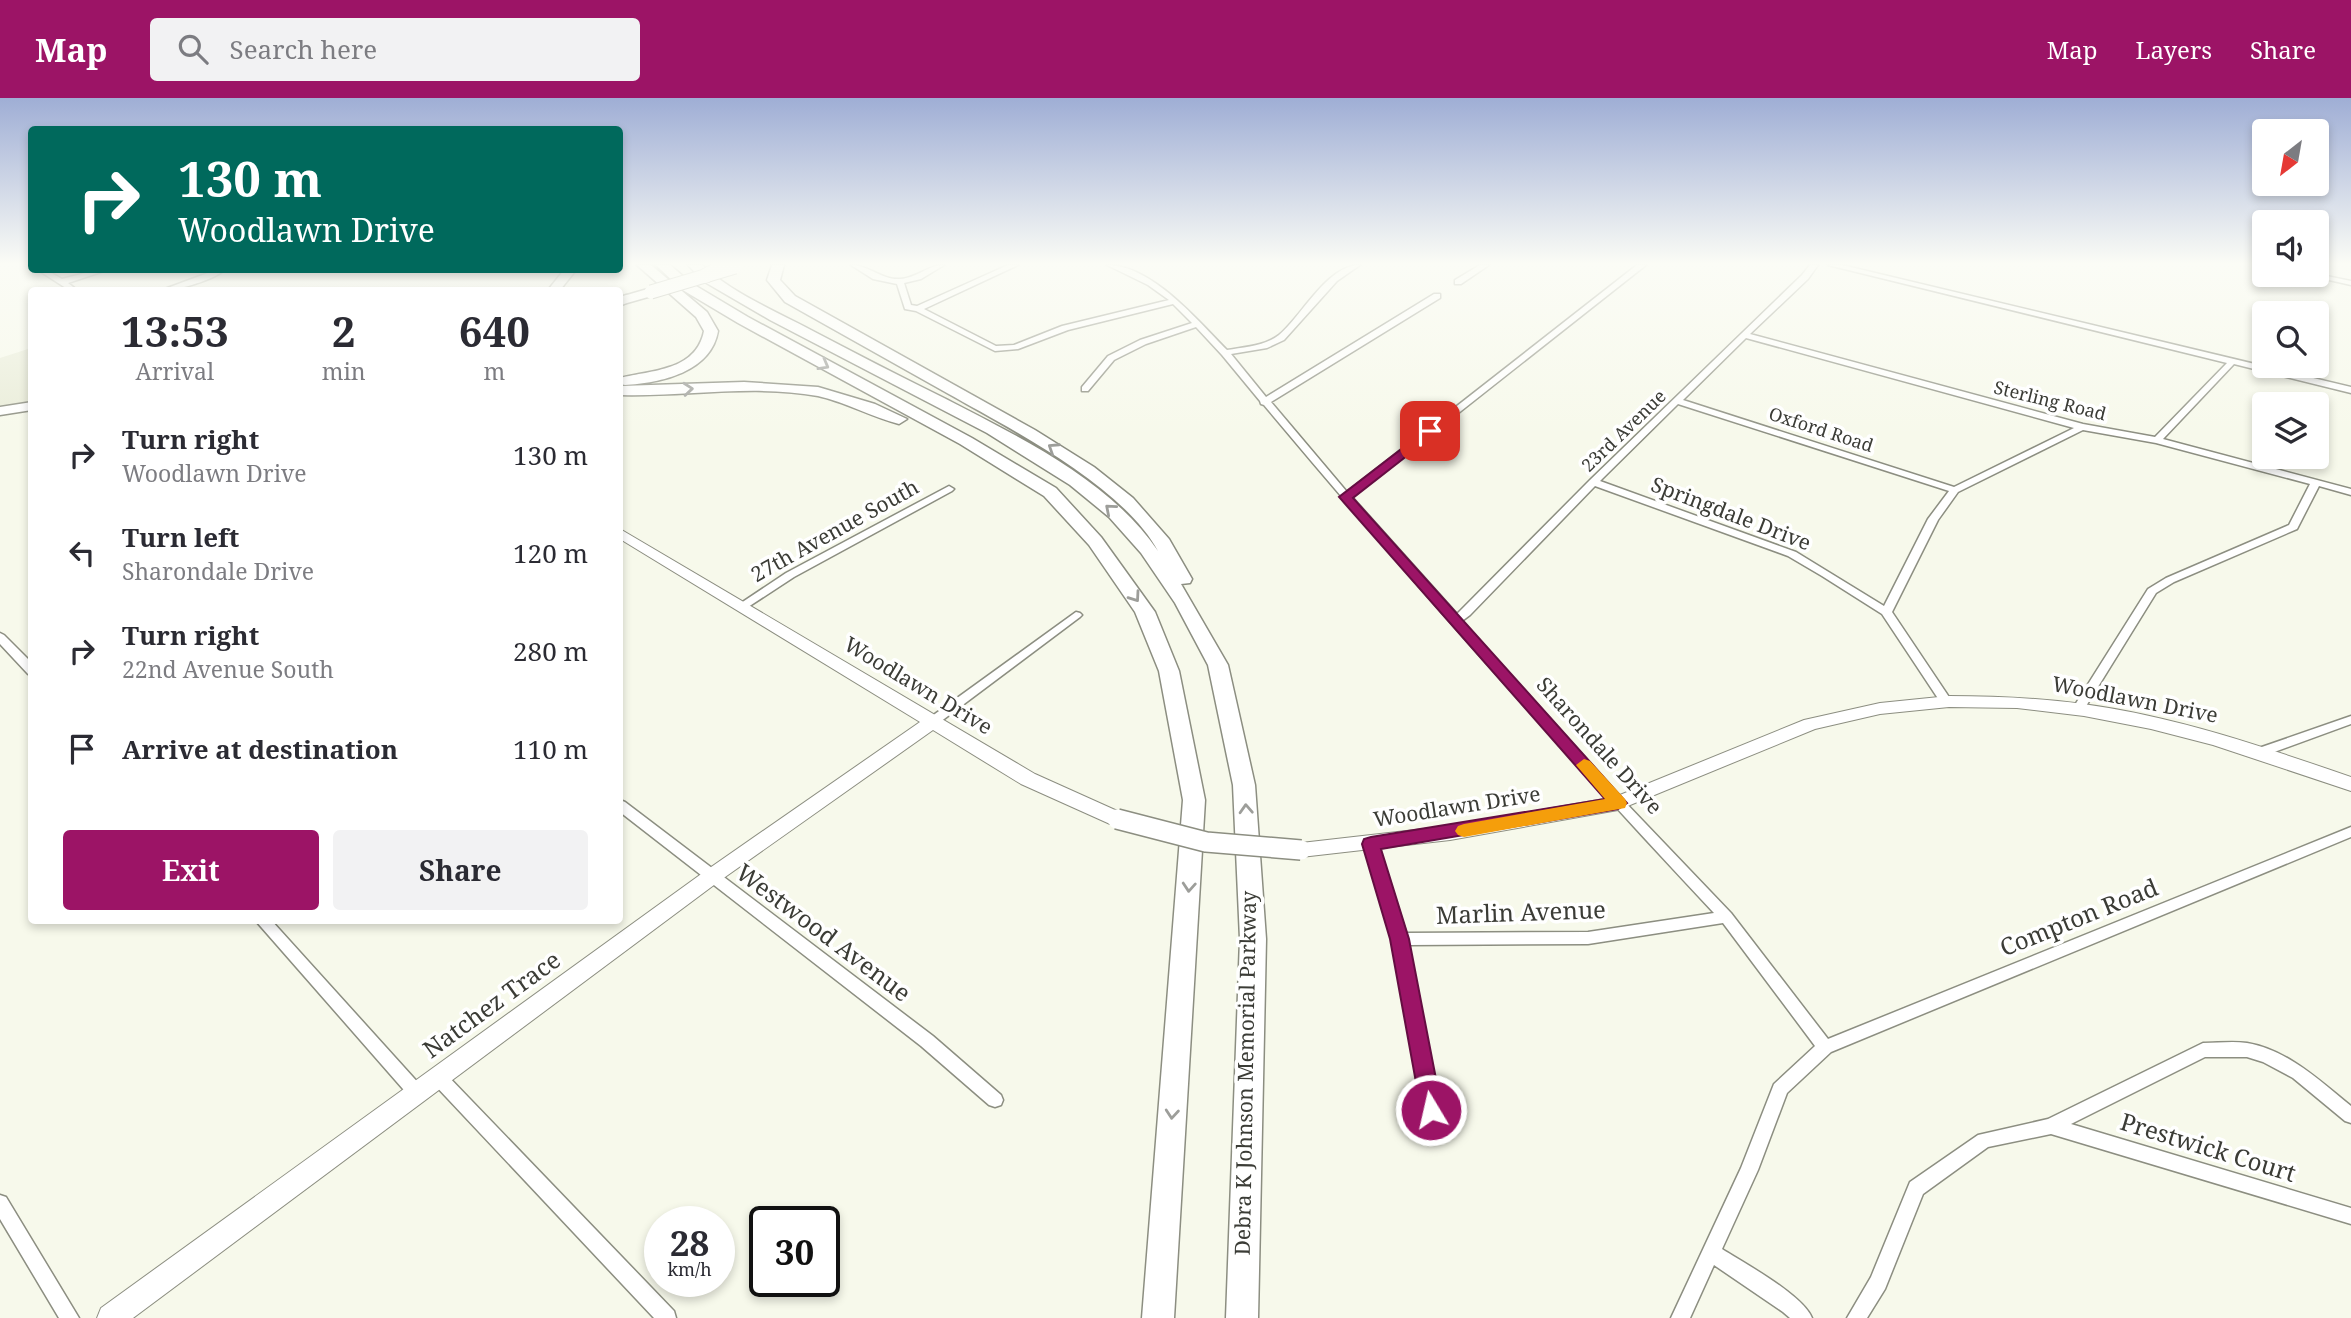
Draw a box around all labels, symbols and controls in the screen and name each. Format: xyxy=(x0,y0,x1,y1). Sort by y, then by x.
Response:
search box xyxy=(150,18,640,81)
text: Map xyxy=(35,27,108,72)
icon: search xyxy=(174,30,212,68)
text: Search here xyxy=(230,31,377,67)
text: Map xyxy=(2047,33,2098,66)
text: Layers xyxy=(2136,33,2212,66)
text: Share xyxy=(2250,33,2316,66)
north arrow xyxy=(2252,119,2329,196)
map controls xyxy=(2252,119,2329,469)
text: 130 m xyxy=(178,145,322,211)
icon: right xyxy=(63,154,154,245)
text: Woodlawn Drive xyxy=(178,208,435,251)
button: sound xyxy=(2252,210,2329,287)
button: search xyxy=(2252,301,2329,378)
text: 13:53 xyxy=(121,302,229,359)
text: 2 xyxy=(332,302,356,359)
text: 640 xyxy=(459,302,530,359)
text: Arrival xyxy=(136,355,214,387)
text: min xyxy=(322,355,366,387)
text: m xyxy=(483,355,505,387)
one-way arrow xyxy=(817,357,829,370)
street label: Sterling Road xyxy=(1992,374,2109,426)
one-way arrow xyxy=(682,382,693,397)
street label: 23rd Avenue xyxy=(1576,384,1671,477)
button: layers xyxy=(2252,392,2329,469)
pin xyxy=(1400,401,1460,461)
street label: Oxford Road xyxy=(1766,401,1877,457)
icon: arrive xyxy=(1411,412,1449,450)
text: Turn right xyxy=(122,421,259,457)
icon: right xyxy=(63,436,101,474)
text: 130 m xyxy=(513,437,588,473)
one-way arrow xyxy=(1048,444,1061,457)
text: Woodlawn Drive xyxy=(122,457,307,489)
street label: Springdale Drive xyxy=(1647,470,1815,556)
street label: 27th Avenue South xyxy=(746,472,923,588)
one-way arrow xyxy=(1105,505,1118,517)
text: Turn left xyxy=(122,519,239,555)
icon: left xyxy=(63,534,101,572)
text: 120 m xyxy=(513,535,588,571)
text: Sharondale Drive xyxy=(122,555,314,587)
one-way arrow xyxy=(1127,589,1139,602)
text: Turn right xyxy=(122,617,259,653)
street label: Woodlawn Drive xyxy=(839,630,998,741)
icon: right xyxy=(63,632,101,670)
text: 280 m xyxy=(513,633,588,669)
text: 22nd Avenue South xyxy=(122,653,334,685)
street label: Woodlawn Drive xyxy=(2050,669,2221,729)
street label: Sharondale Drive xyxy=(1531,671,1669,820)
icon: arrive xyxy=(63,730,101,768)
text: Arrive at destination xyxy=(122,731,398,767)
text: 110 m xyxy=(513,731,588,767)
street label: Woodlawn Drive xyxy=(1371,779,1542,833)
one-way arrow xyxy=(1238,803,1253,814)
button: Exit xyxy=(63,830,319,910)
button: Share xyxy=(333,830,588,910)
street label: Westwood Avenue xyxy=(730,855,918,1008)
street label: Compton Road xyxy=(1994,870,2163,963)
one-way arrow xyxy=(1182,882,1197,893)
street label: Debra K Johnson Memorial Parkway xyxy=(1228,890,1262,1256)
street label: Marlin Avenue xyxy=(1435,892,1606,931)
street label: Natchez Trace xyxy=(416,943,566,1065)
position arrow xyxy=(1394,1073,1468,1147)
street label: Prestwick Court xyxy=(2117,1104,2300,1189)
one-way arrow xyxy=(1165,1109,1180,1120)
speed limit sign: 30 xyxy=(749,1206,840,1297)
text: 28 xyxy=(670,1219,709,1266)
text: km/h xyxy=(667,1257,712,1281)

